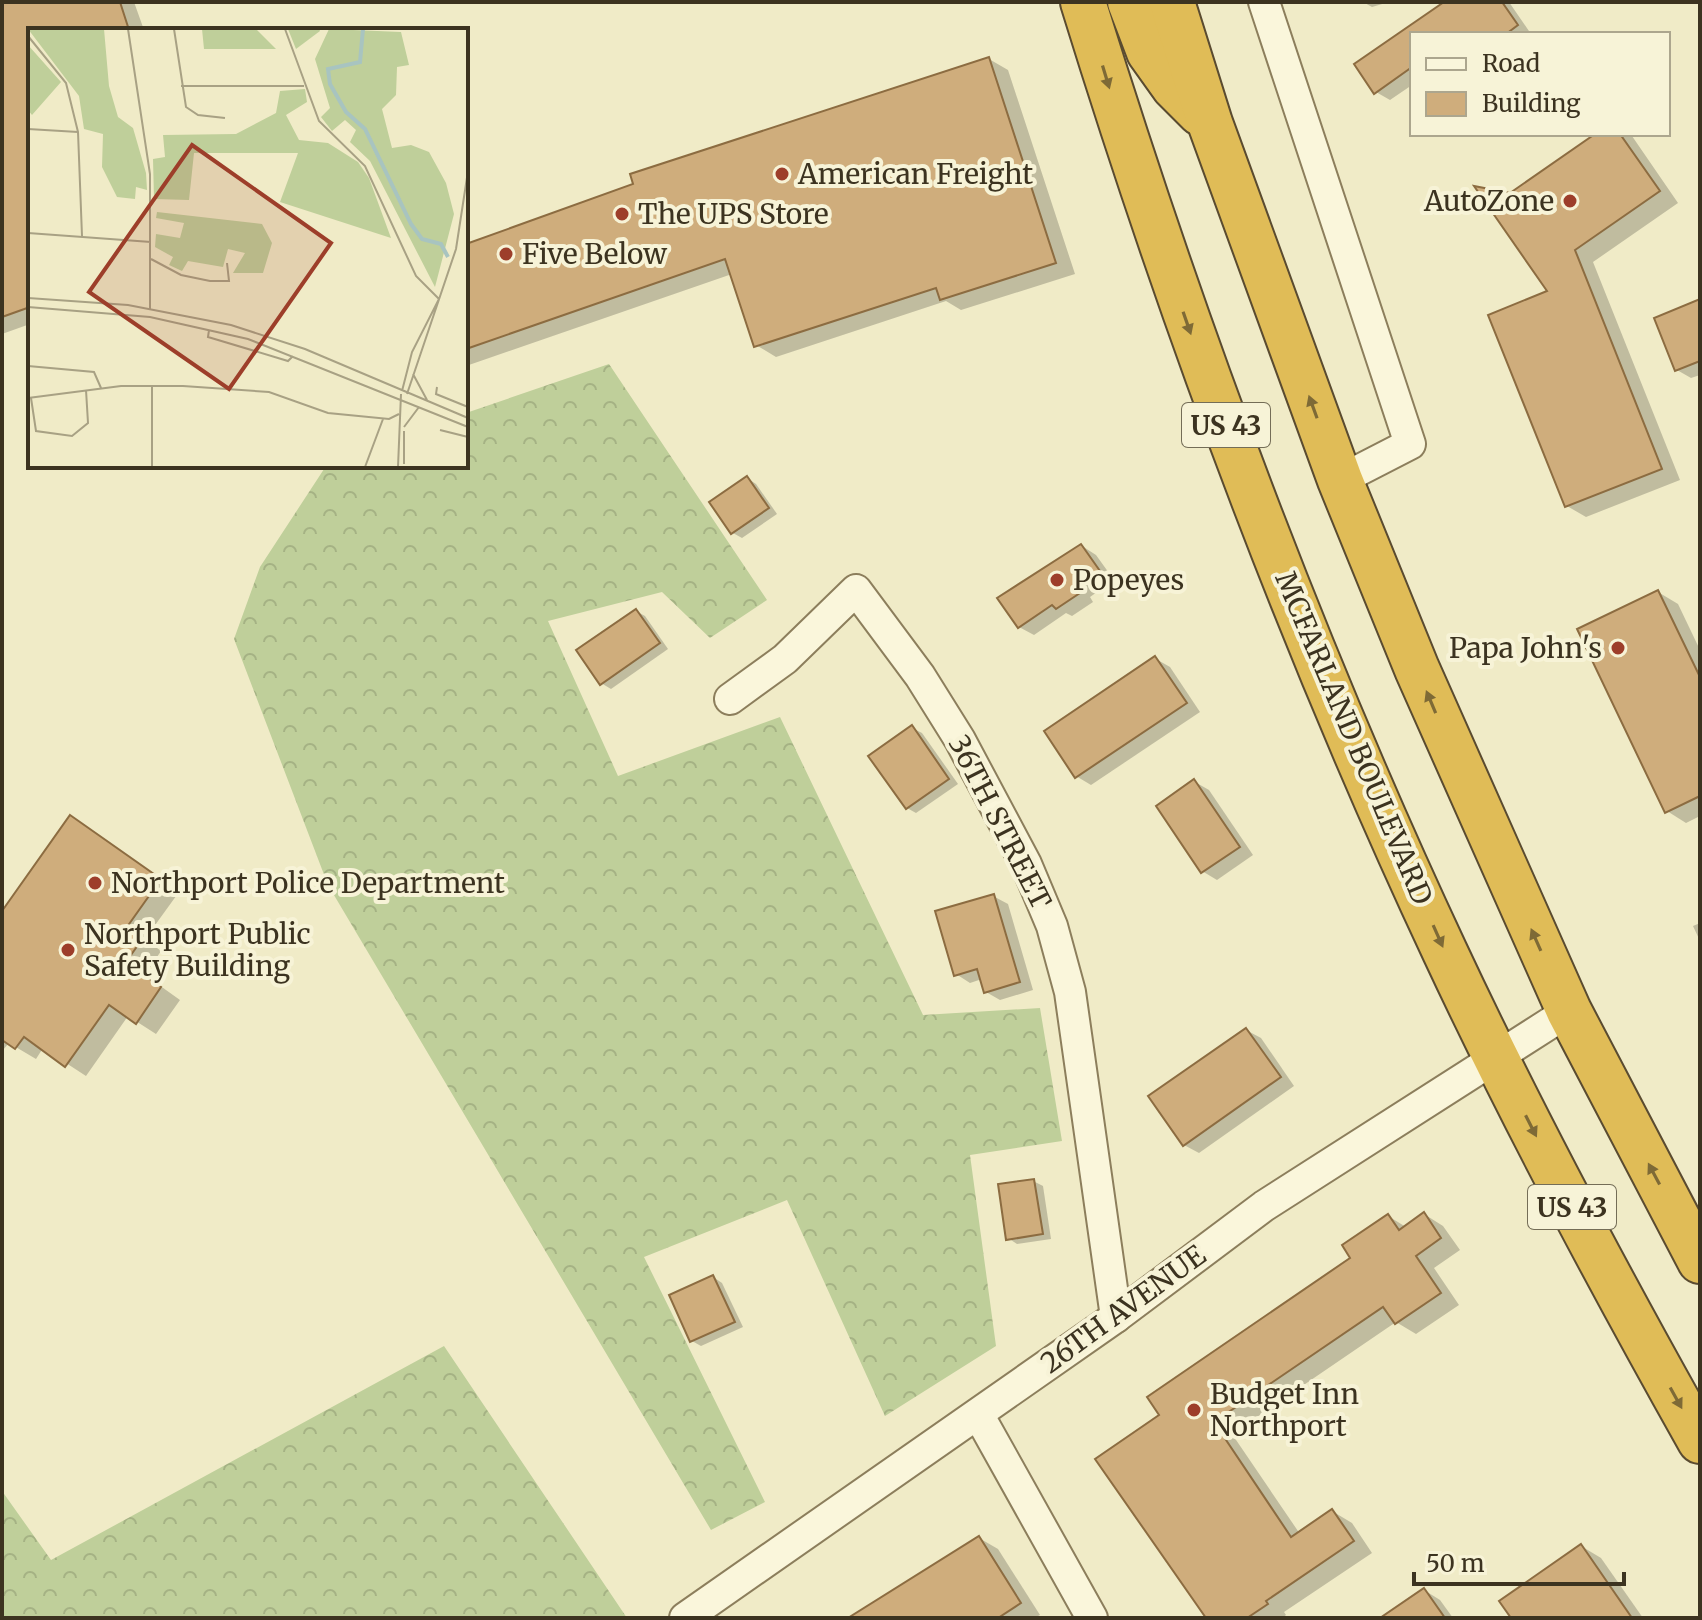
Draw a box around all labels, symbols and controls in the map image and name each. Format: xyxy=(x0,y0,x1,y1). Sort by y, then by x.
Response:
inset map xyxy=(28,28,468,468)
legend xyxy=(1410,32,1670,136)
text: Road xyxy=(1482,48,1540,79)
one-way arrow xyxy=(1100,65,1113,89)
text: Building xyxy=(1482,88,1581,119)
place label: American Freight xyxy=(797,156,1033,192)
marker: American Freight xyxy=(773,165,791,183)
place label: AutoZone xyxy=(1423,183,1554,219)
marker: AutoZone xyxy=(1561,192,1579,210)
place label: The UPS Store xyxy=(638,196,829,232)
marker: The UPS Store xyxy=(613,205,631,223)
place label: Five Below xyxy=(522,236,667,272)
marker: Five Below xyxy=(497,245,515,263)
one-way arrow xyxy=(1182,312,1194,336)
one-way arrow xyxy=(1307,395,1319,419)
road number: US 43 xyxy=(1182,403,1270,447)
place label: Popeyes xyxy=(1073,562,1184,598)
street label: MCFARLAND BOULEVARD xyxy=(1267,566,1441,910)
marker: Popeyes xyxy=(1048,571,1066,589)
place label: Papa John's xyxy=(1449,630,1602,666)
marker: Papa John's xyxy=(1609,639,1627,657)
one-way arrow xyxy=(1424,690,1437,714)
street label: 36TH STREET xyxy=(941,729,1059,915)
place label: Northport Police Department xyxy=(111,865,505,901)
marker: Northport Police Department xyxy=(86,874,104,892)
place label: Northport Public Safety Building xyxy=(84,916,311,984)
one-way arrow xyxy=(1431,924,1444,948)
one-way arrow xyxy=(1530,928,1543,951)
marker: Northport Public Safety Building xyxy=(59,941,77,959)
one-way arrow xyxy=(1524,1115,1538,1138)
one-way arrow xyxy=(1648,1162,1661,1185)
road number: US 43 xyxy=(1528,1185,1616,1229)
street label: 26TH AVENUE xyxy=(1034,1237,1213,1381)
place label: Budget Inn Northport xyxy=(1210,1376,1359,1444)
one-way arrow xyxy=(1669,1387,1683,1410)
marker: Budget Inn Northport xyxy=(1185,1401,1203,1419)
scale bar xyxy=(1414,1536,1624,1586)
text: 50 m xyxy=(1426,1548,1485,1579)

